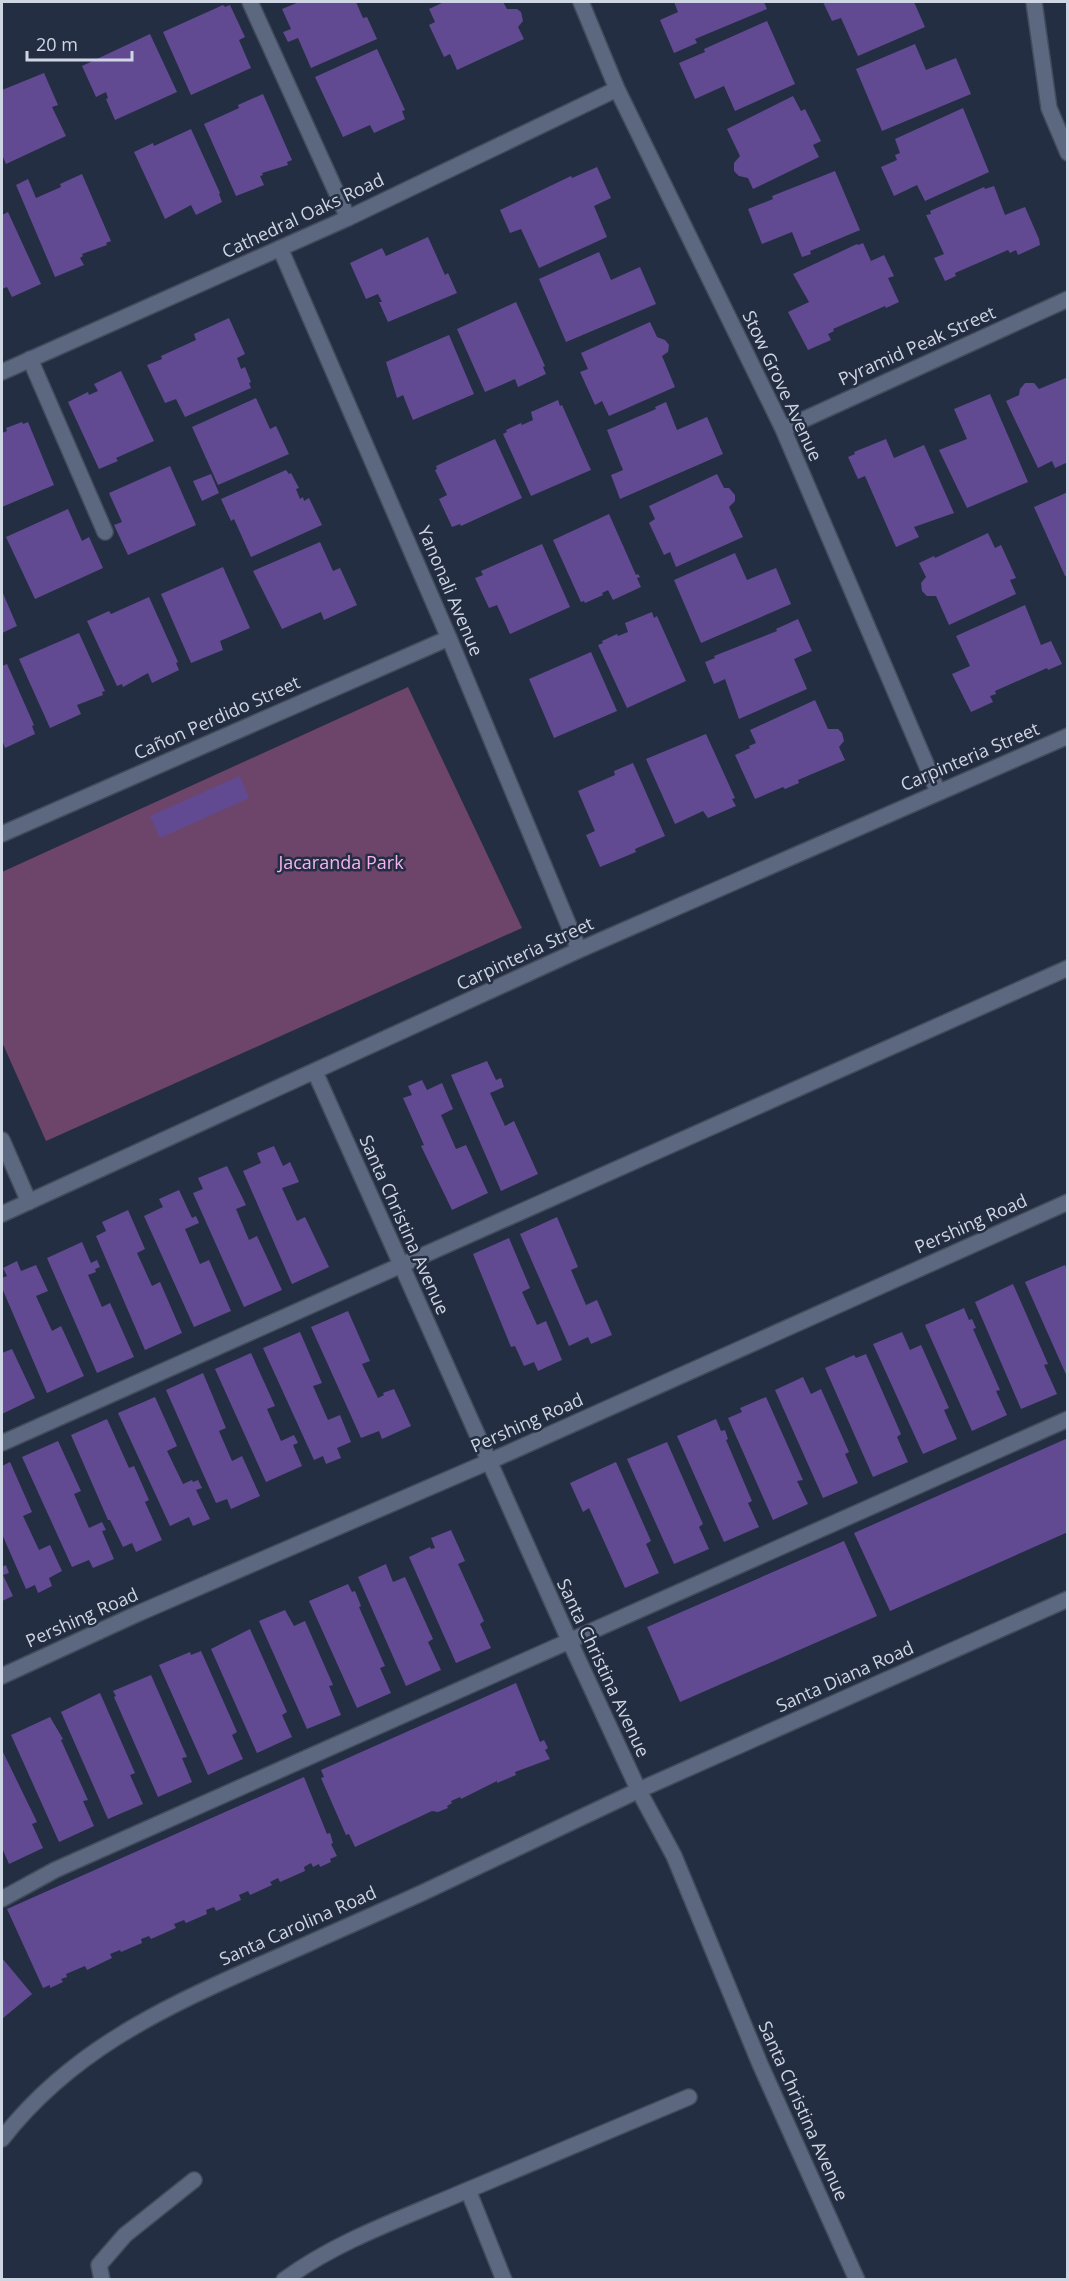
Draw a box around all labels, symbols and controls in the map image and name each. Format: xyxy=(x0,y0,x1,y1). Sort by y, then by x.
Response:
scale bar xyxy=(27,24,132,62)
text: 20 m xyxy=(36,32,78,56)
street label: Cathedral Oaks Road xyxy=(218,167,387,263)
street label: Pyramid Peak Street xyxy=(834,300,999,391)
street label: Stow Grove Avenue xyxy=(737,306,828,465)
street label: Yanonali Avenue xyxy=(413,522,489,659)
street label: Cañon Perdido Street xyxy=(130,670,303,765)
street label: Carpinteria Street xyxy=(896,716,1043,796)
park label: Jacaranda Park xyxy=(276,850,404,874)
street label: Carpinteria Street xyxy=(452,911,597,995)
street label: Santa Christina Avenue xyxy=(354,1131,455,1318)
street label: Pershing Road xyxy=(910,1188,1031,1259)
street label: Pershing Road xyxy=(466,1387,587,1458)
street label: Santa Christina Avenue xyxy=(552,1575,656,1761)
street label: Pershing Road xyxy=(21,1582,142,1653)
street label: Santa Diana Road xyxy=(772,1635,917,1717)
street label: Santa Carolina Road xyxy=(215,1880,380,1970)
street label: Santa Christina Avenue xyxy=(753,2017,854,2204)

